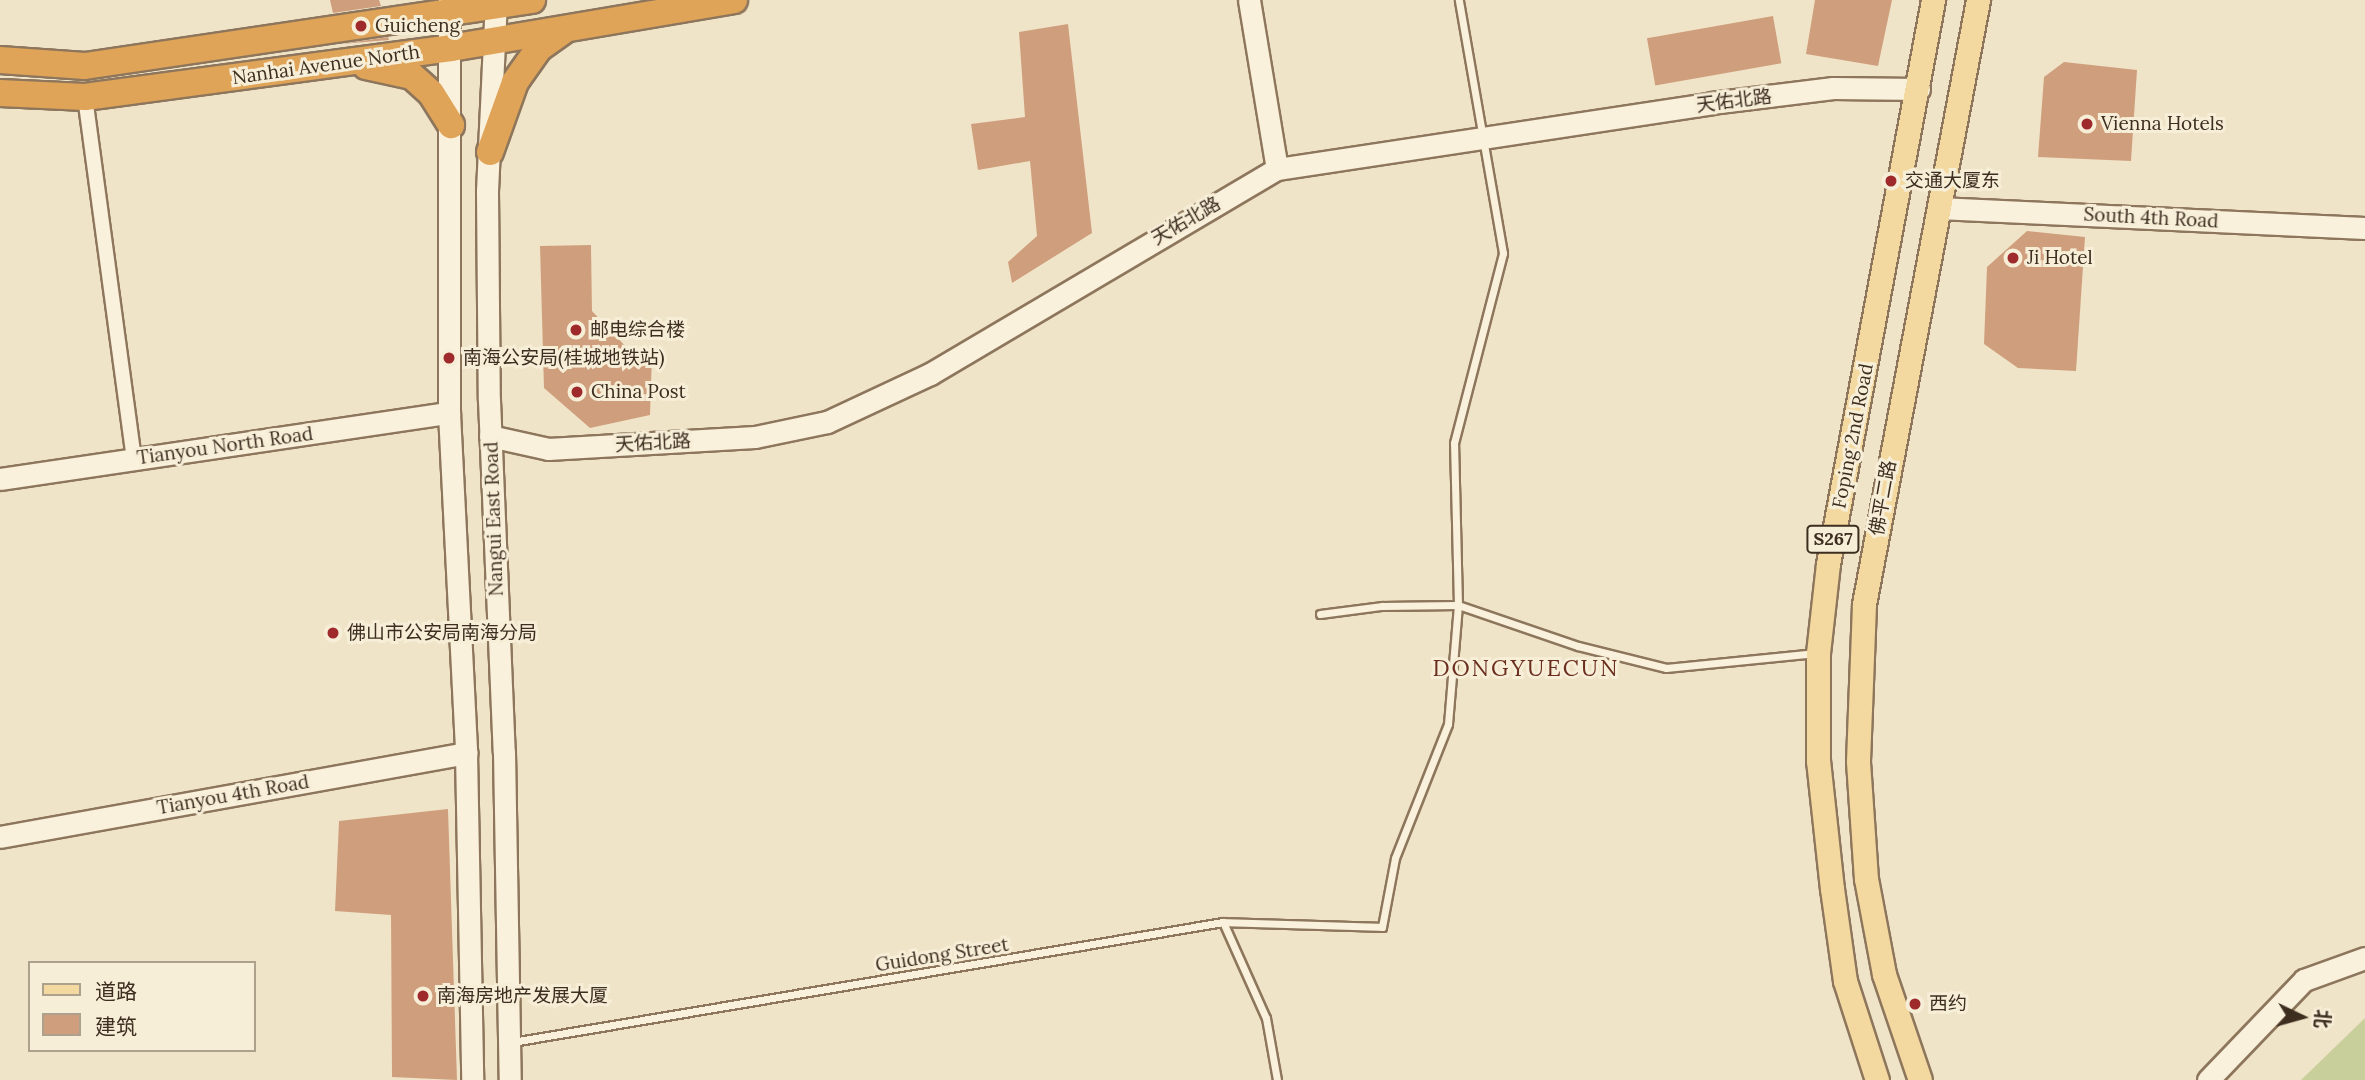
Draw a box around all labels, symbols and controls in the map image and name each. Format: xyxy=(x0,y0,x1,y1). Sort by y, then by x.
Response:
place label: Guicheng xyxy=(375,15,460,37)
marker: Guicheng xyxy=(353,18,369,34)
street label: Nanhai Avenue North xyxy=(231,41,421,89)
street label: 天佑北路 xyxy=(1695,85,1773,117)
place label: Vienna Hotels xyxy=(2101,113,2224,135)
marker: Vienna Hotels xyxy=(2079,116,2095,132)
place label: 交通大厦东 xyxy=(1905,170,2000,192)
marker: 交通大厦东 xyxy=(1883,173,1899,189)
street label: 天佑北路 xyxy=(1147,192,1225,250)
street label: South 4th Road xyxy=(2083,203,2219,233)
place label: Ji Hotel xyxy=(2027,247,2093,269)
marker: Ji Hotel xyxy=(2005,250,2021,266)
place label: 邮电综合楼 xyxy=(590,319,685,341)
marker: 邮电综合楼 xyxy=(568,322,584,338)
place label: 南海公安局(桂城地铁站) xyxy=(463,347,665,369)
marker: 南海公安局(桂城地铁站) xyxy=(441,350,457,366)
street label: Foping 2nd Road xyxy=(1828,362,1878,510)
place label: China Post xyxy=(591,381,686,403)
marker: China Post xyxy=(569,384,585,400)
street label: Tianyou North Road xyxy=(135,422,315,470)
street label: 天佑北路 xyxy=(614,430,692,456)
street label: Nangui East Road xyxy=(480,441,508,597)
street label: 佛平二路 xyxy=(1865,459,1901,537)
road number: S267 xyxy=(1805,524,1861,554)
place label: 佛山市公安局南海分局 xyxy=(347,622,537,644)
marker: 佛山市公安局南海分局 xyxy=(325,625,341,641)
district label: DONGYUECUN xyxy=(1434,654,1618,682)
street label: Tianyou 4th Road xyxy=(155,770,311,820)
street label: Guidong Street xyxy=(874,933,1010,977)
legend xyxy=(28,961,256,1052)
text: 道路 xyxy=(95,978,137,1005)
north arrow xyxy=(2267,982,2337,1052)
place label: 南海房地产发展大厦 xyxy=(437,985,608,1007)
marker: 南海房地产发展大厦 xyxy=(415,988,431,1004)
place label: 西约 xyxy=(1929,993,1967,1015)
marker: 西约 xyxy=(1907,996,1923,1012)
text: 北 xyxy=(2310,1008,2336,1029)
text: 建筑 xyxy=(95,1013,137,1040)

